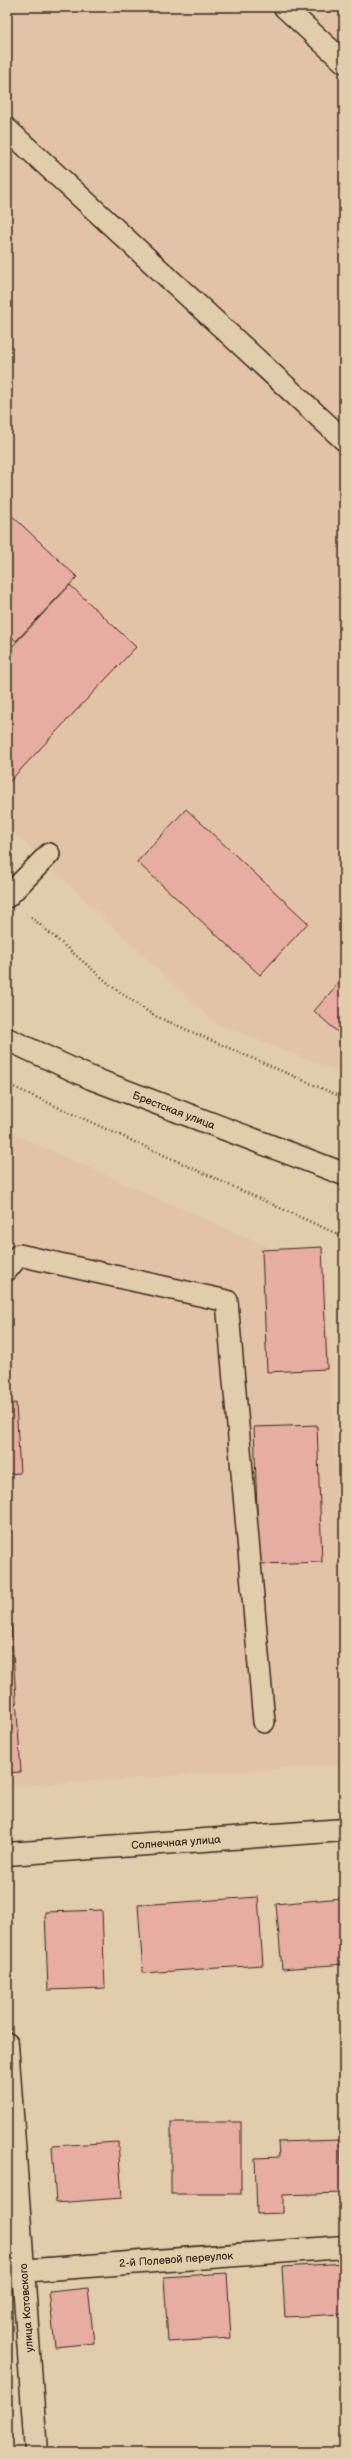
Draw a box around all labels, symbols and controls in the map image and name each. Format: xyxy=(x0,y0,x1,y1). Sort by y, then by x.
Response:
street label: Брестская улица xyxy=(131,1089,217,1132)
street label: Солнечная улица xyxy=(131,1833,222,1852)
street label: 2-й Полевой переулок xyxy=(118,2249,234,2270)
street label: улица Котовского xyxy=(17,2263,36,2353)

